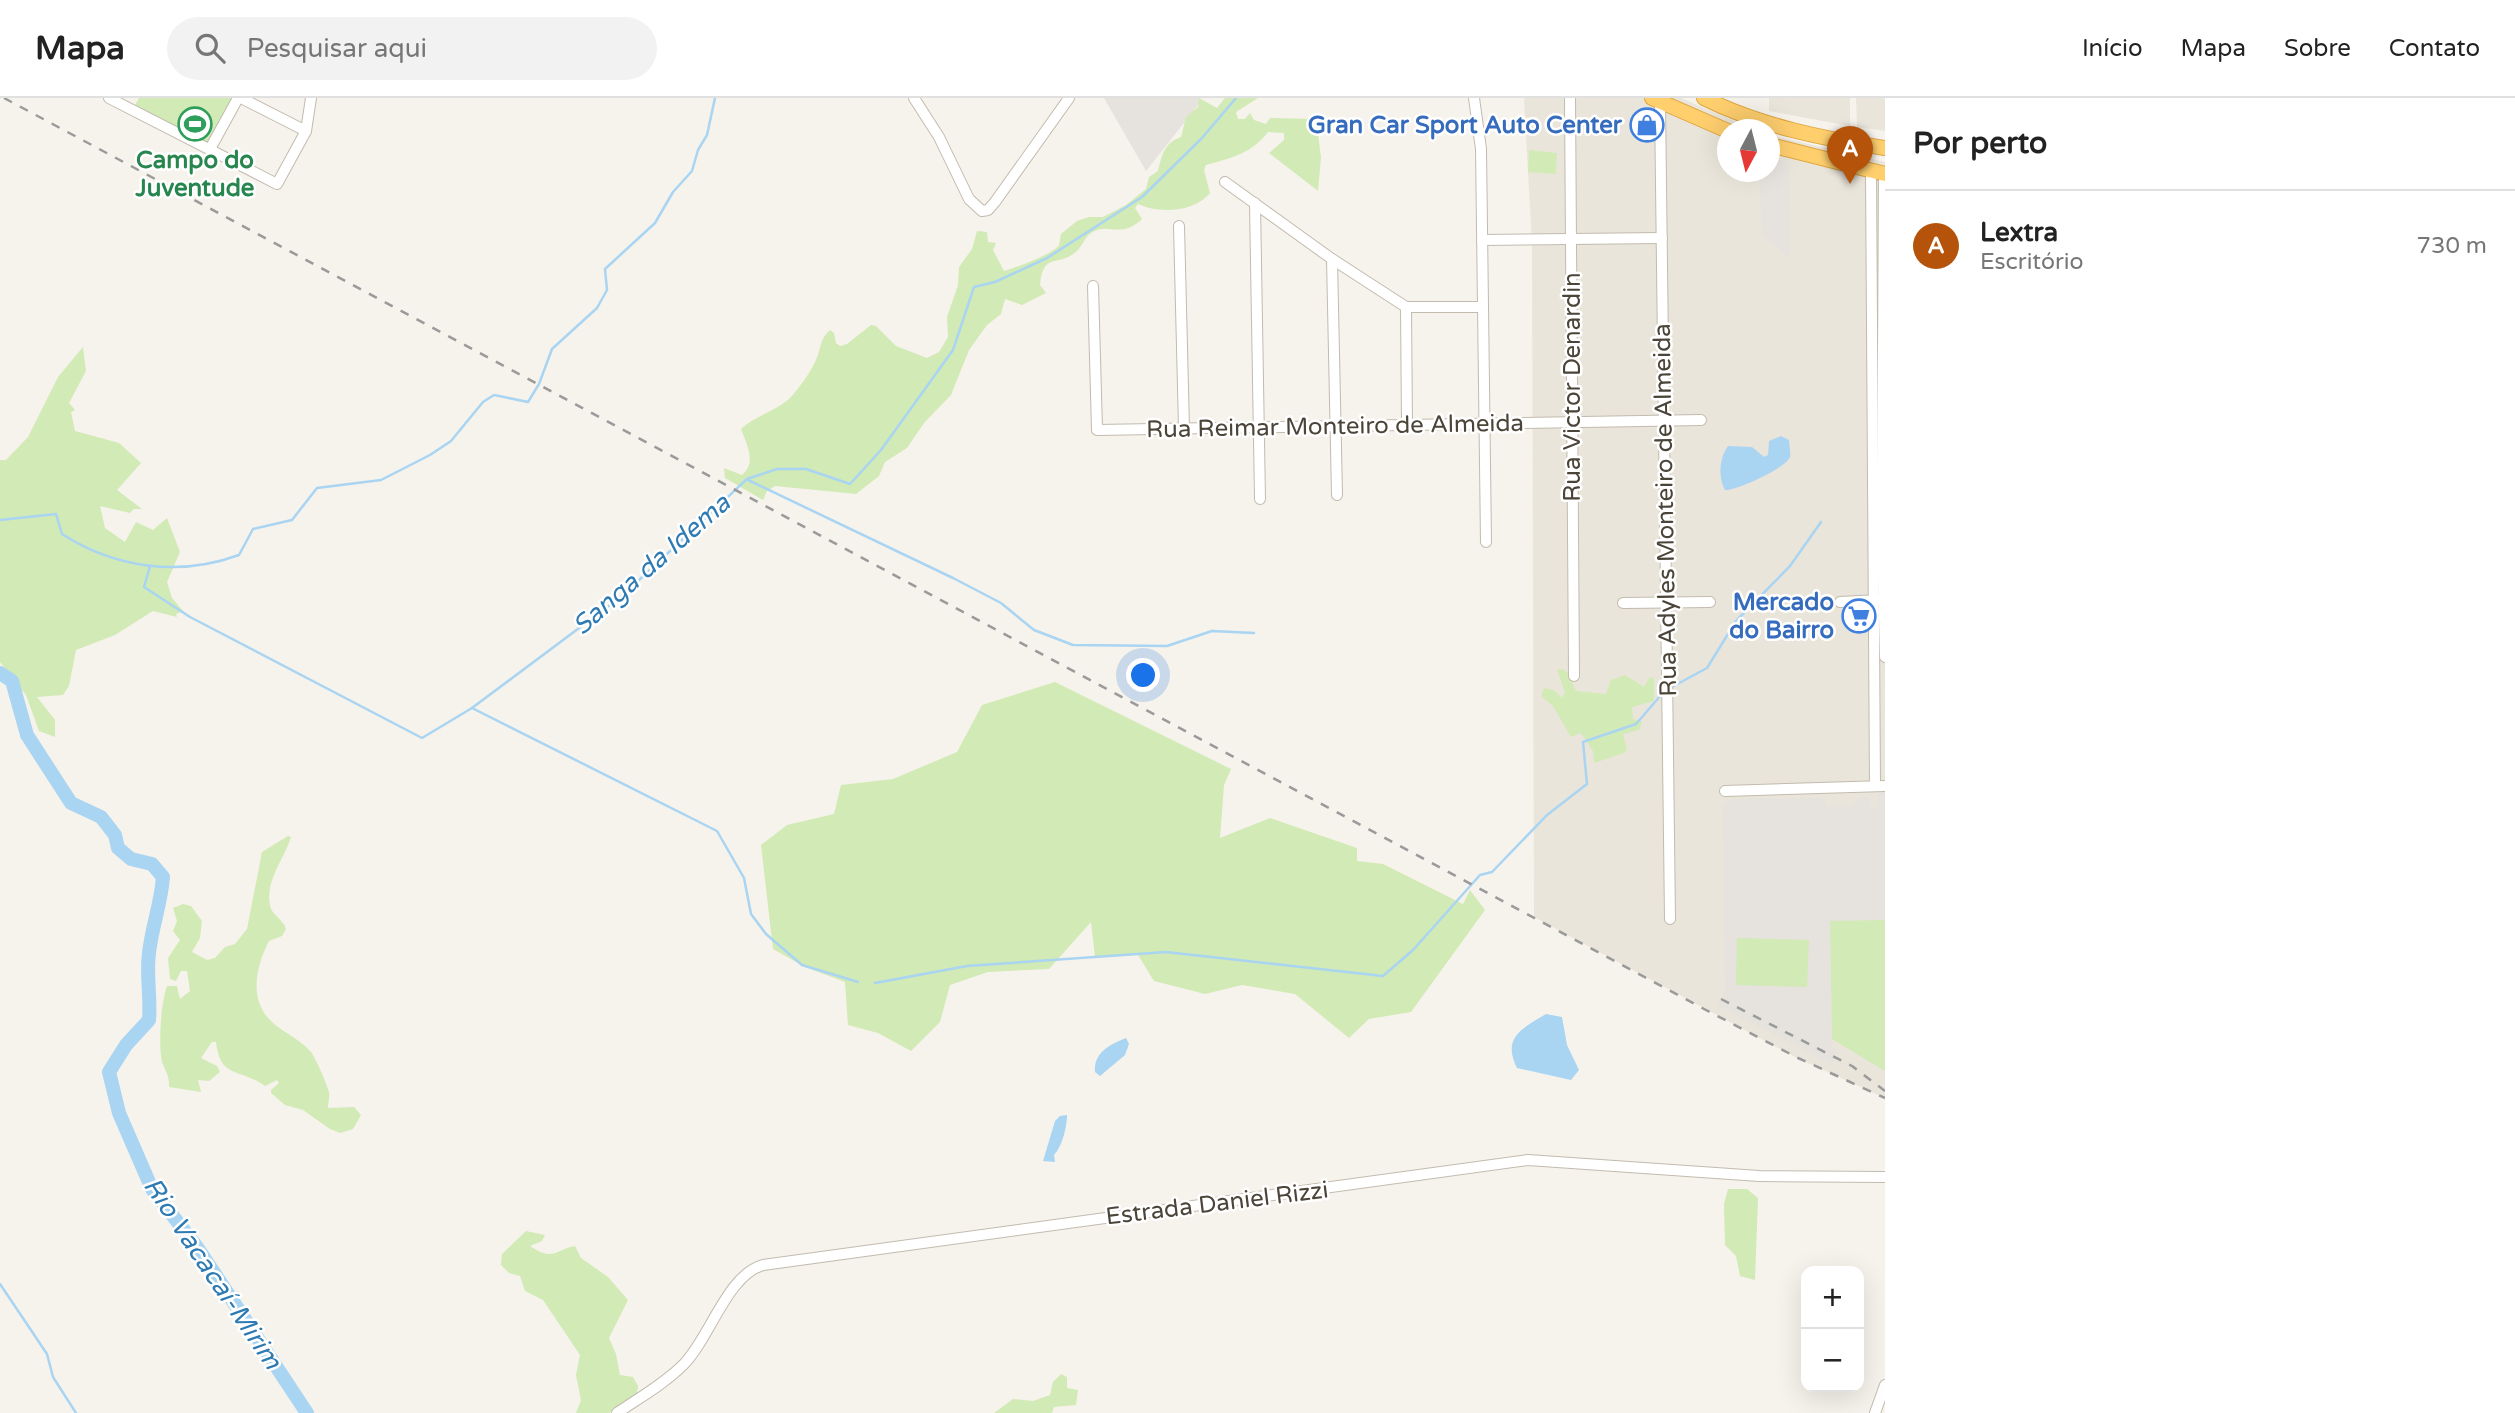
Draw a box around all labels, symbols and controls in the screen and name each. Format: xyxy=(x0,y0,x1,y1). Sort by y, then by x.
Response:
search box xyxy=(167,17,657,80)
text: Mapa xyxy=(35,29,125,68)
icon: search xyxy=(191,29,229,67)
text: Pesquisar aqui xyxy=(247,33,427,64)
text: Início xyxy=(2082,34,2143,63)
text: Mapa xyxy=(2181,34,2246,63)
text: Sobre xyxy=(2284,34,2351,63)
text: Contato xyxy=(2389,34,2480,63)
sports icon: Campo do Juventude xyxy=(176,105,214,143)
shop icon: Gran Car Sport Auto Center xyxy=(1628,106,1666,144)
place label: Gran Car Sport Auto Center xyxy=(1308,111,1623,140)
north arrow xyxy=(1717,119,1780,182)
text: Por perto xyxy=(1913,125,2047,162)
pin: A xyxy=(1827,126,1873,184)
place label: Campo do Juventude xyxy=(135,146,255,203)
text: Lextra xyxy=(1980,217,2058,248)
text: A xyxy=(1927,232,1945,260)
text: 730 m xyxy=(2417,232,2487,260)
text: Escritório xyxy=(1980,248,2084,276)
street label: Rua Victor Denardin xyxy=(1558,272,1587,502)
street label: Rua Adyles Monteiro de Almeida xyxy=(1648,323,1683,697)
street label: Rua Reimar Monteiro de Almeida xyxy=(1146,409,1524,444)
water label: Sanga da Idema xyxy=(566,487,738,641)
place label: Mercado do Bairro xyxy=(1729,588,1834,645)
supermarket icon: Mercado do Bairro xyxy=(1840,597,1878,635)
your location xyxy=(1126,658,1160,692)
water label: Rio Vacacaí-Mirim xyxy=(137,1172,289,1376)
street label: Estrada Daniel Rizzi xyxy=(1104,1175,1330,1232)
map controls xyxy=(1801,1266,1864,1392)
button: + xyxy=(1801,1266,1864,1329)
button: − xyxy=(1801,1329,1864,1392)

